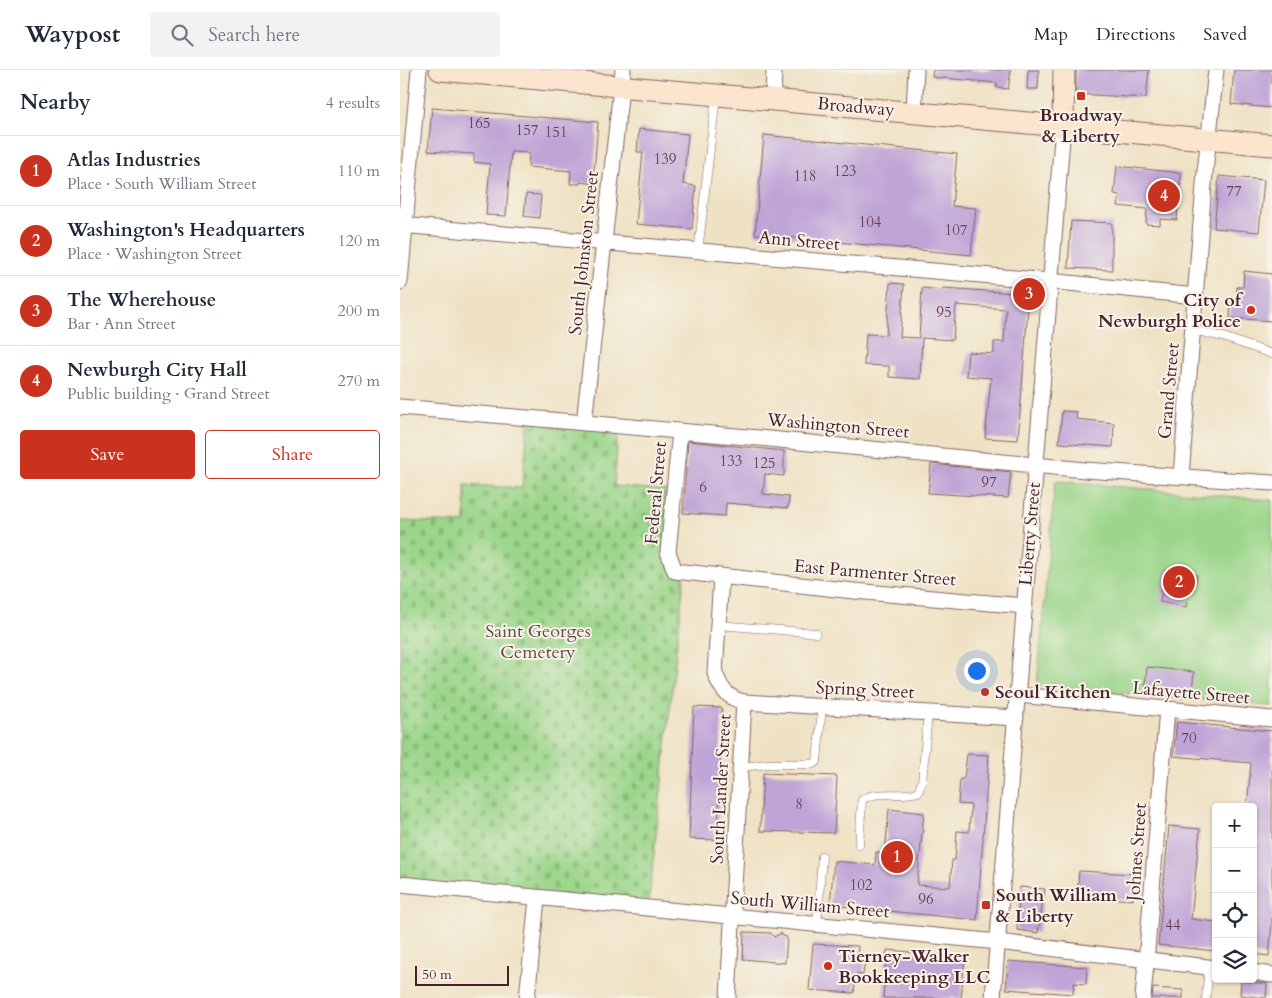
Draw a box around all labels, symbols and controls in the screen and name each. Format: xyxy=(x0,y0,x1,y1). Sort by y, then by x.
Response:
search box xyxy=(150,12,500,57)
text: Waypost xyxy=(25,18,120,51)
icon: search xyxy=(168,21,196,49)
text: Search here xyxy=(208,22,300,48)
text: Map xyxy=(1034,22,1068,47)
text: Directions xyxy=(1096,22,1175,47)
text: Saved xyxy=(1203,22,1247,47)
text: Nearby xyxy=(20,88,91,117)
marker: Broadway & Liberty xyxy=(1075,90,1087,102)
street label: Broadway xyxy=(816,91,896,123)
text: 4 results xyxy=(326,92,380,114)
place label: Broadway & Liberty xyxy=(1039,103,1124,149)
house number: 165 xyxy=(467,113,491,133)
house number: 157 xyxy=(515,120,539,140)
house number: 151 xyxy=(544,122,568,142)
text: Atlas Industries xyxy=(67,147,200,173)
house number: 139 xyxy=(653,149,677,169)
text: 1 xyxy=(32,160,40,182)
text: 110 m xyxy=(338,160,380,182)
house number: 123 xyxy=(833,161,857,181)
house number: 118 xyxy=(793,166,817,186)
street label: South Johnston Street xyxy=(563,169,605,336)
text: Place · South William Street xyxy=(67,173,256,195)
pin: 4 xyxy=(1148,177,1180,215)
house number: 77 xyxy=(1226,181,1242,201)
house number: 104 xyxy=(858,212,882,232)
text: Washington's Headquarters xyxy=(67,217,305,243)
house number: 107 xyxy=(944,220,968,240)
street label: Ann Street xyxy=(757,225,841,257)
text: 2 xyxy=(32,230,40,252)
text: 120 m xyxy=(338,230,380,252)
text: Place · Washington Street xyxy=(67,243,242,265)
pin: 3 xyxy=(1013,275,1045,313)
text: The Wherehouse xyxy=(67,287,216,313)
place label: City of Newburgh Police xyxy=(1098,288,1244,334)
text: 3 xyxy=(32,300,40,322)
text: 200 m xyxy=(338,300,380,322)
house number: 95 xyxy=(936,302,952,322)
marker: City of Newburgh Police xyxy=(1245,304,1257,316)
text: Bar · Ann Street xyxy=(67,313,176,335)
street label: Grand Street xyxy=(1152,342,1186,440)
text: Newburgh City Hall xyxy=(67,357,247,383)
text: 4 xyxy=(32,370,40,392)
text: 270 m xyxy=(338,370,380,392)
text: Public building · Grand Street xyxy=(67,383,269,405)
street label: Washington Street xyxy=(765,407,910,445)
button: Save xyxy=(20,430,195,479)
button: Share xyxy=(205,430,380,479)
street label: Federal Street xyxy=(639,440,673,546)
house number: 133 xyxy=(719,451,743,471)
house number: 125 xyxy=(752,453,776,473)
house number: 97 xyxy=(981,472,997,492)
house number: 6 xyxy=(699,477,707,497)
street label: Liberty Street xyxy=(1013,481,1047,587)
street label: East Parmenter Street xyxy=(793,553,957,593)
pin: 2 xyxy=(1163,563,1195,601)
park label: Saint Georges Cemetery xyxy=(485,619,591,665)
your location xyxy=(964,658,990,684)
street label: Spring Street xyxy=(815,675,915,705)
street label: Lafayette Street xyxy=(1131,675,1251,711)
place label: Seoul Kitchen xyxy=(995,680,1111,705)
marker: Seoul Kitchen xyxy=(979,686,991,698)
street label: South Lander Street xyxy=(705,713,737,865)
house number: 70 xyxy=(1181,728,1197,748)
house number: 8 xyxy=(795,794,803,814)
street label: Johnes Street xyxy=(1121,802,1153,905)
map controls xyxy=(1212,803,1257,983)
button: + xyxy=(1212,803,1257,848)
pin: 1 xyxy=(881,838,913,876)
button: − xyxy=(1212,848,1257,893)
house number: 102 xyxy=(849,875,873,895)
place label: South William & Liberty xyxy=(996,883,1117,929)
street label: South William Street xyxy=(730,886,891,924)
house number: 96 xyxy=(918,889,934,909)
button: locate xyxy=(1212,893,1257,938)
marker: South William & Liberty xyxy=(980,899,992,911)
house number: 44 xyxy=(1165,915,1181,935)
button: layers xyxy=(1212,938,1257,983)
place label: Tierney-Walker Bookkeeping LLC xyxy=(838,944,990,990)
marker: Tierney-Walker Bookkeeping LLC xyxy=(822,960,834,972)
scale bar xyxy=(415,963,509,986)
text: 50 m xyxy=(422,965,452,984)

